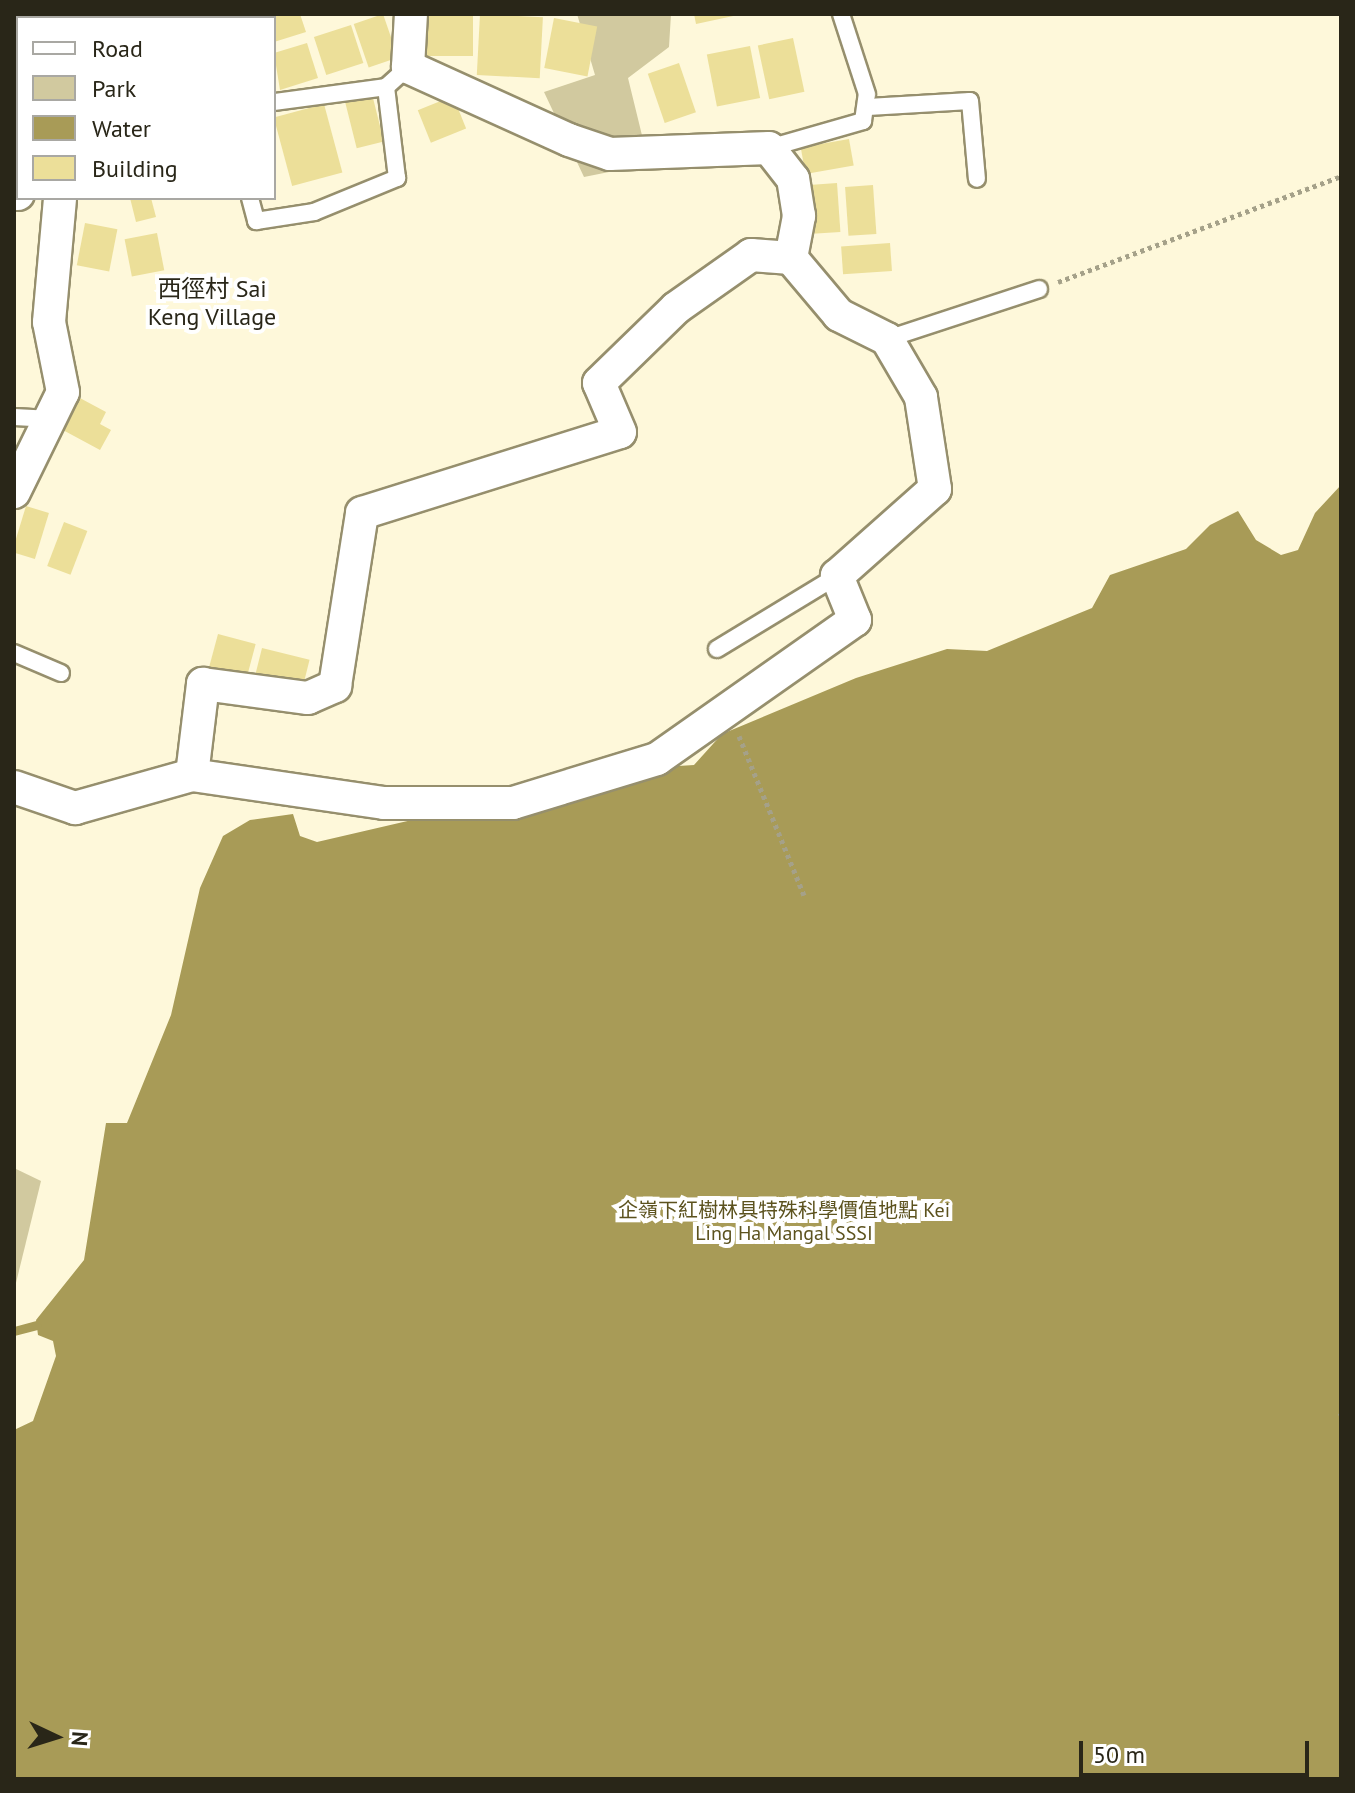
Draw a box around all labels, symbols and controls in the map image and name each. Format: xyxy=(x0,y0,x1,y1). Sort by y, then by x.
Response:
legend xyxy=(16,16,276,200)
text: Road xyxy=(92,33,143,64)
text: Park xyxy=(92,73,136,104)
text: Water xyxy=(92,113,151,144)
text: Building xyxy=(92,153,178,184)
district label: 西徑村 Sai Keng Village xyxy=(135,275,289,331)
park label: 企嶺下紅樹林具特殊科學價值地點 Kei Ling Ha Mangal SSSI xyxy=(618,1199,950,1246)
north arrow xyxy=(16,1697,96,1777)
scale bar xyxy=(1083,1725,1313,1775)
text: N xyxy=(65,1730,94,1747)
text: 50 m xyxy=(1093,1739,1145,1770)

